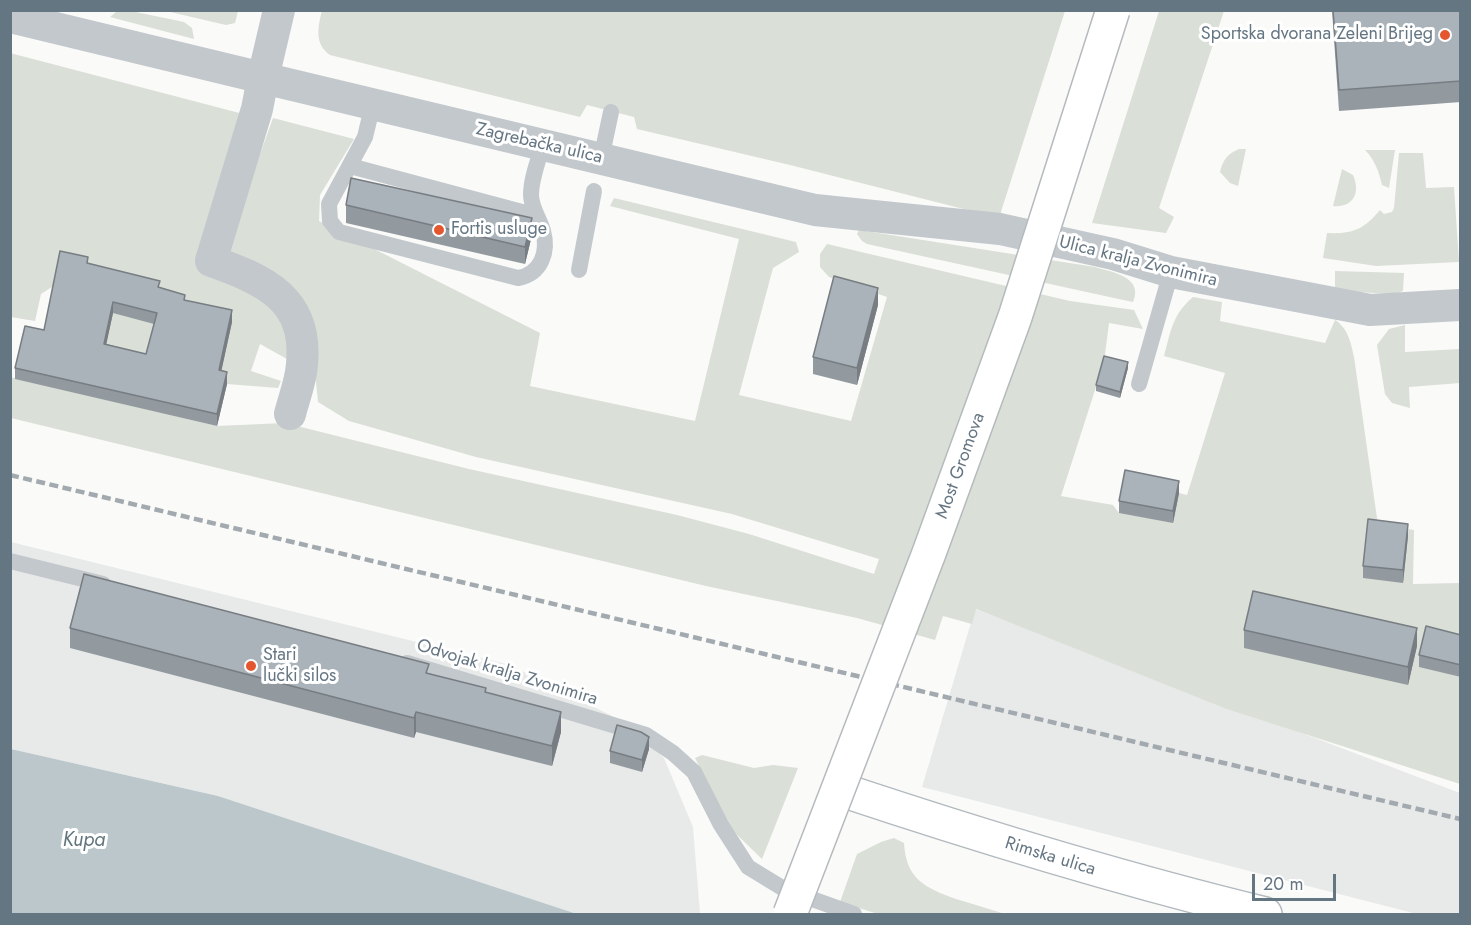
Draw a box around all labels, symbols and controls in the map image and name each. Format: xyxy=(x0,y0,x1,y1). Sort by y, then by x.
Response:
place label: Sportska dvorana Zeleni Brijeg xyxy=(1201,24,1433,46)
marker: Sportska dvorana Zeleni Brijeg xyxy=(1438,28,1452,42)
street label: Zagrebačka ulica xyxy=(474,119,604,169)
place label: Fortis usluge xyxy=(451,219,547,241)
marker: Fortis usluge xyxy=(432,223,446,237)
street label: Ulica kralja Zvonimira xyxy=(1057,232,1219,292)
street label: Most Gromova xyxy=(932,410,990,522)
street label: Odvojak kralja Zvonimira xyxy=(414,635,600,711)
place label: Stari lučki silos xyxy=(263,645,336,688)
marker: Stari lučki silos xyxy=(244,659,258,673)
water label: Kupa xyxy=(63,829,105,853)
street label: Rimska ulica xyxy=(1002,833,1098,881)
scale bar xyxy=(1255,862,1339,900)
text: 20 m xyxy=(1263,871,1303,897)

